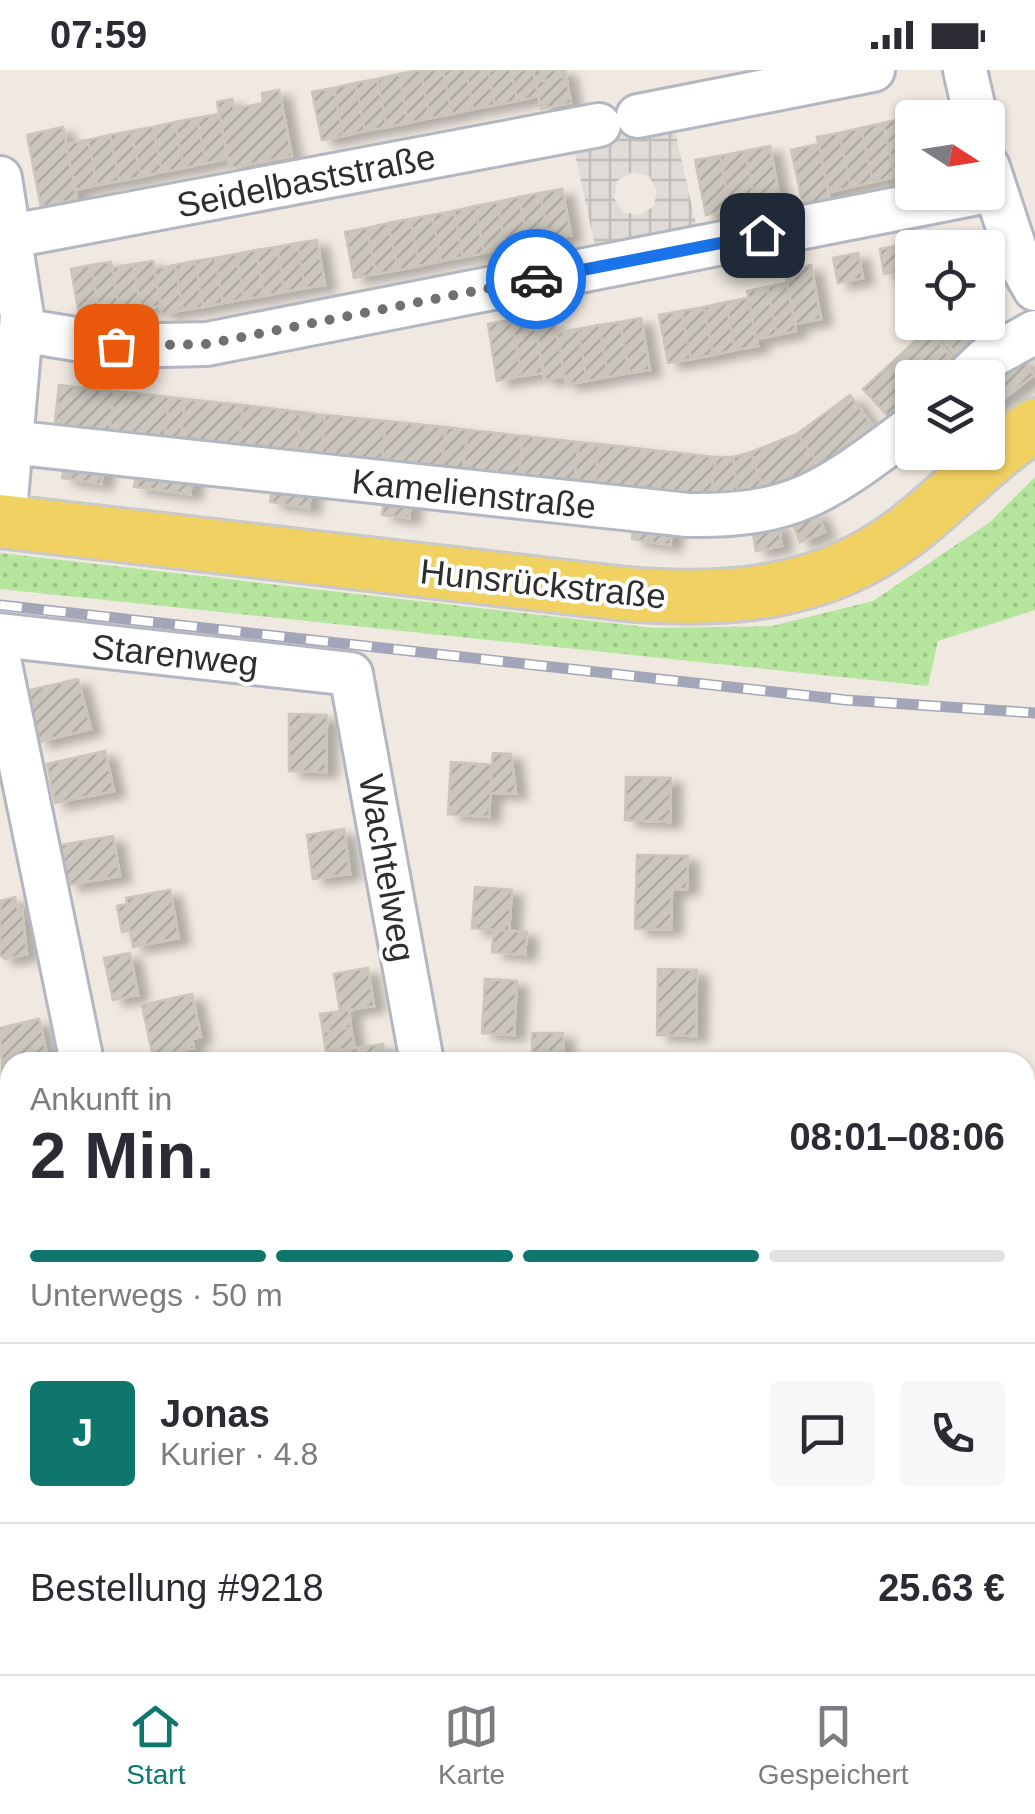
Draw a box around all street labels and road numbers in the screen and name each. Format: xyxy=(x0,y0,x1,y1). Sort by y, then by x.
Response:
street label: Seidelbaststraße xyxy=(173,136,439,225)
street label: Kamelienstraße xyxy=(350,461,598,526)
street label: Hunsrückstraße xyxy=(418,551,668,616)
street label: Starenweg xyxy=(90,626,260,683)
street label: Wachtelweg xyxy=(352,771,423,965)

